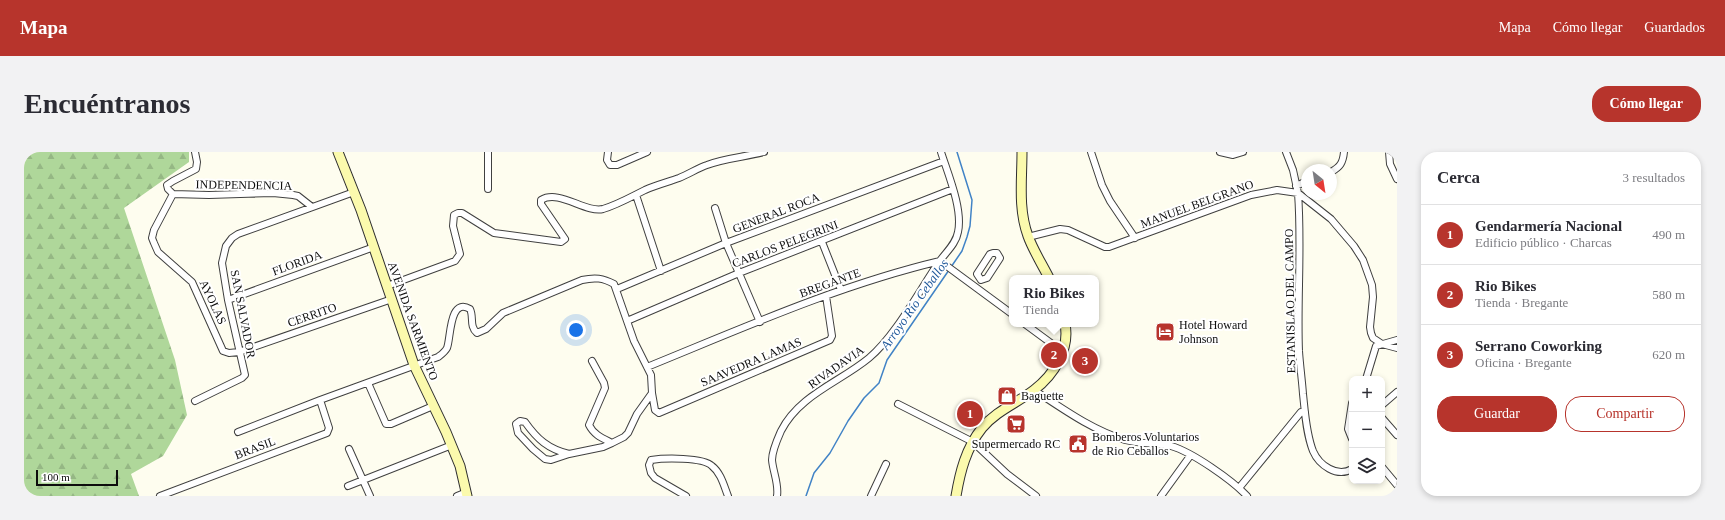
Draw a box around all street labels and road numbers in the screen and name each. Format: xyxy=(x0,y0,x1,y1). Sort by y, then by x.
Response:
street label: INDEPENDENCIA xyxy=(196,177,293,193)
street label: MANUEL BELGRANO xyxy=(1139,177,1256,231)
street label: GENERAL ROCA xyxy=(731,190,822,236)
street label: CARLOS PELEGRINI xyxy=(730,217,840,271)
street label: ESTANISLAO DEL CAMPO xyxy=(1282,228,1298,373)
street label: FLORIDA xyxy=(270,247,324,278)
street label: AVENIDA SARMIENTO xyxy=(385,260,441,383)
street label: BREGANTE xyxy=(798,265,862,301)
street label: SAN SALVADOR xyxy=(228,269,258,359)
street label: AYOLAS xyxy=(197,277,229,327)
street label: CERRITO xyxy=(286,300,339,330)
street label: SAAVEDRA LAMAS xyxy=(698,334,804,390)
street label: RIVADAVIA xyxy=(805,342,867,391)
street label: BRASIL xyxy=(233,434,277,462)

